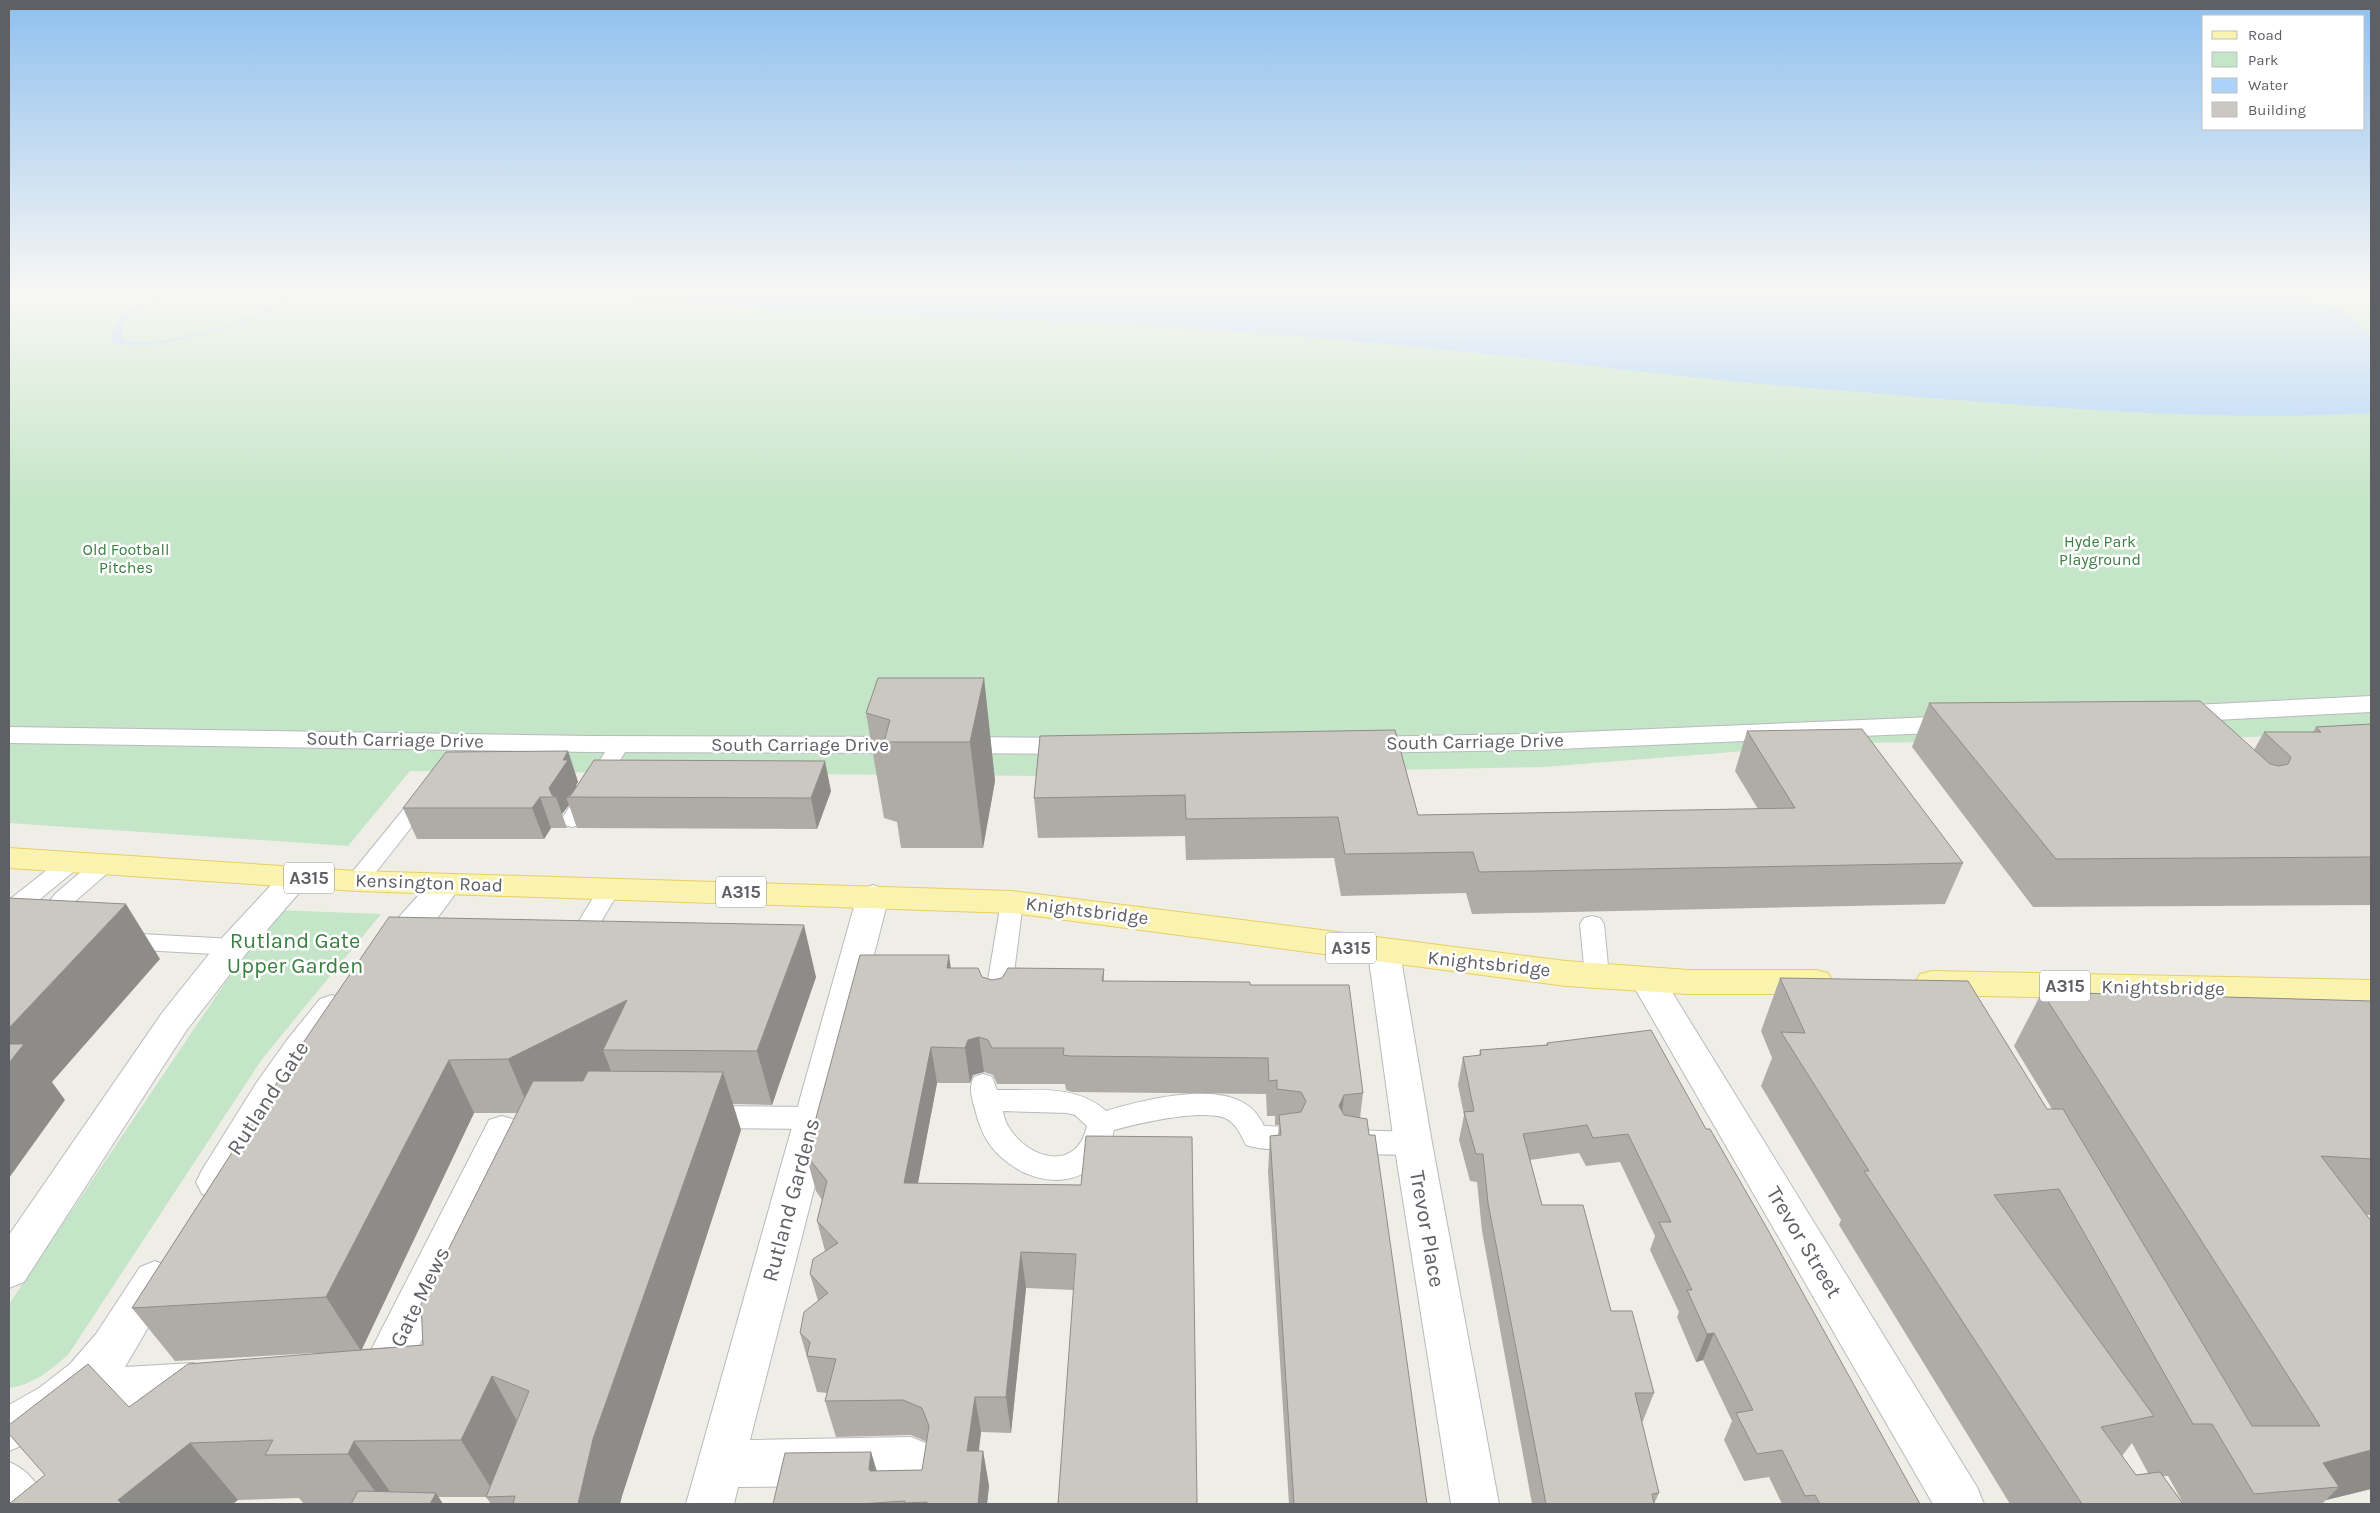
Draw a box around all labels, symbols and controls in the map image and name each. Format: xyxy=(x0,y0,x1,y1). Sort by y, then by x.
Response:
legend xyxy=(2202,15,2365,130)
text: Road xyxy=(2248,26,2283,44)
text: Park xyxy=(2248,51,2278,69)
text: Water xyxy=(2248,76,2289,94)
text: Building xyxy=(2248,101,2306,119)
park label: Hyde Park Playground xyxy=(2059,532,2141,569)
park label: Old Football Pitches xyxy=(83,540,169,577)
street label: South Carriage Drive xyxy=(306,727,484,753)
street label: South Carriage Drive xyxy=(1386,729,1564,755)
street label: South Carriage Drive xyxy=(711,734,889,756)
road number: A315 xyxy=(284,862,334,894)
street label: Kensington Road xyxy=(355,869,503,897)
road number: A315 xyxy=(716,876,766,908)
street label: Knightsbridge xyxy=(1024,893,1150,929)
park label: Rutland Gate Upper Garden xyxy=(227,928,363,979)
road number: A315 xyxy=(1326,932,1376,964)
street label: Knightsbridge xyxy=(1426,947,1552,981)
road number: A315 xyxy=(2040,970,2090,1001)
street label: Knightsbridge xyxy=(2101,976,2225,1000)
street label: Rutland Gate xyxy=(221,1036,315,1160)
street label: Rutland Gardens xyxy=(757,1115,825,1285)
street label: Trevor Place xyxy=(1404,1169,1450,1289)
street label: Trevor Street xyxy=(1761,1182,1847,1302)
street label: Gate Mews xyxy=(385,1243,455,1351)

